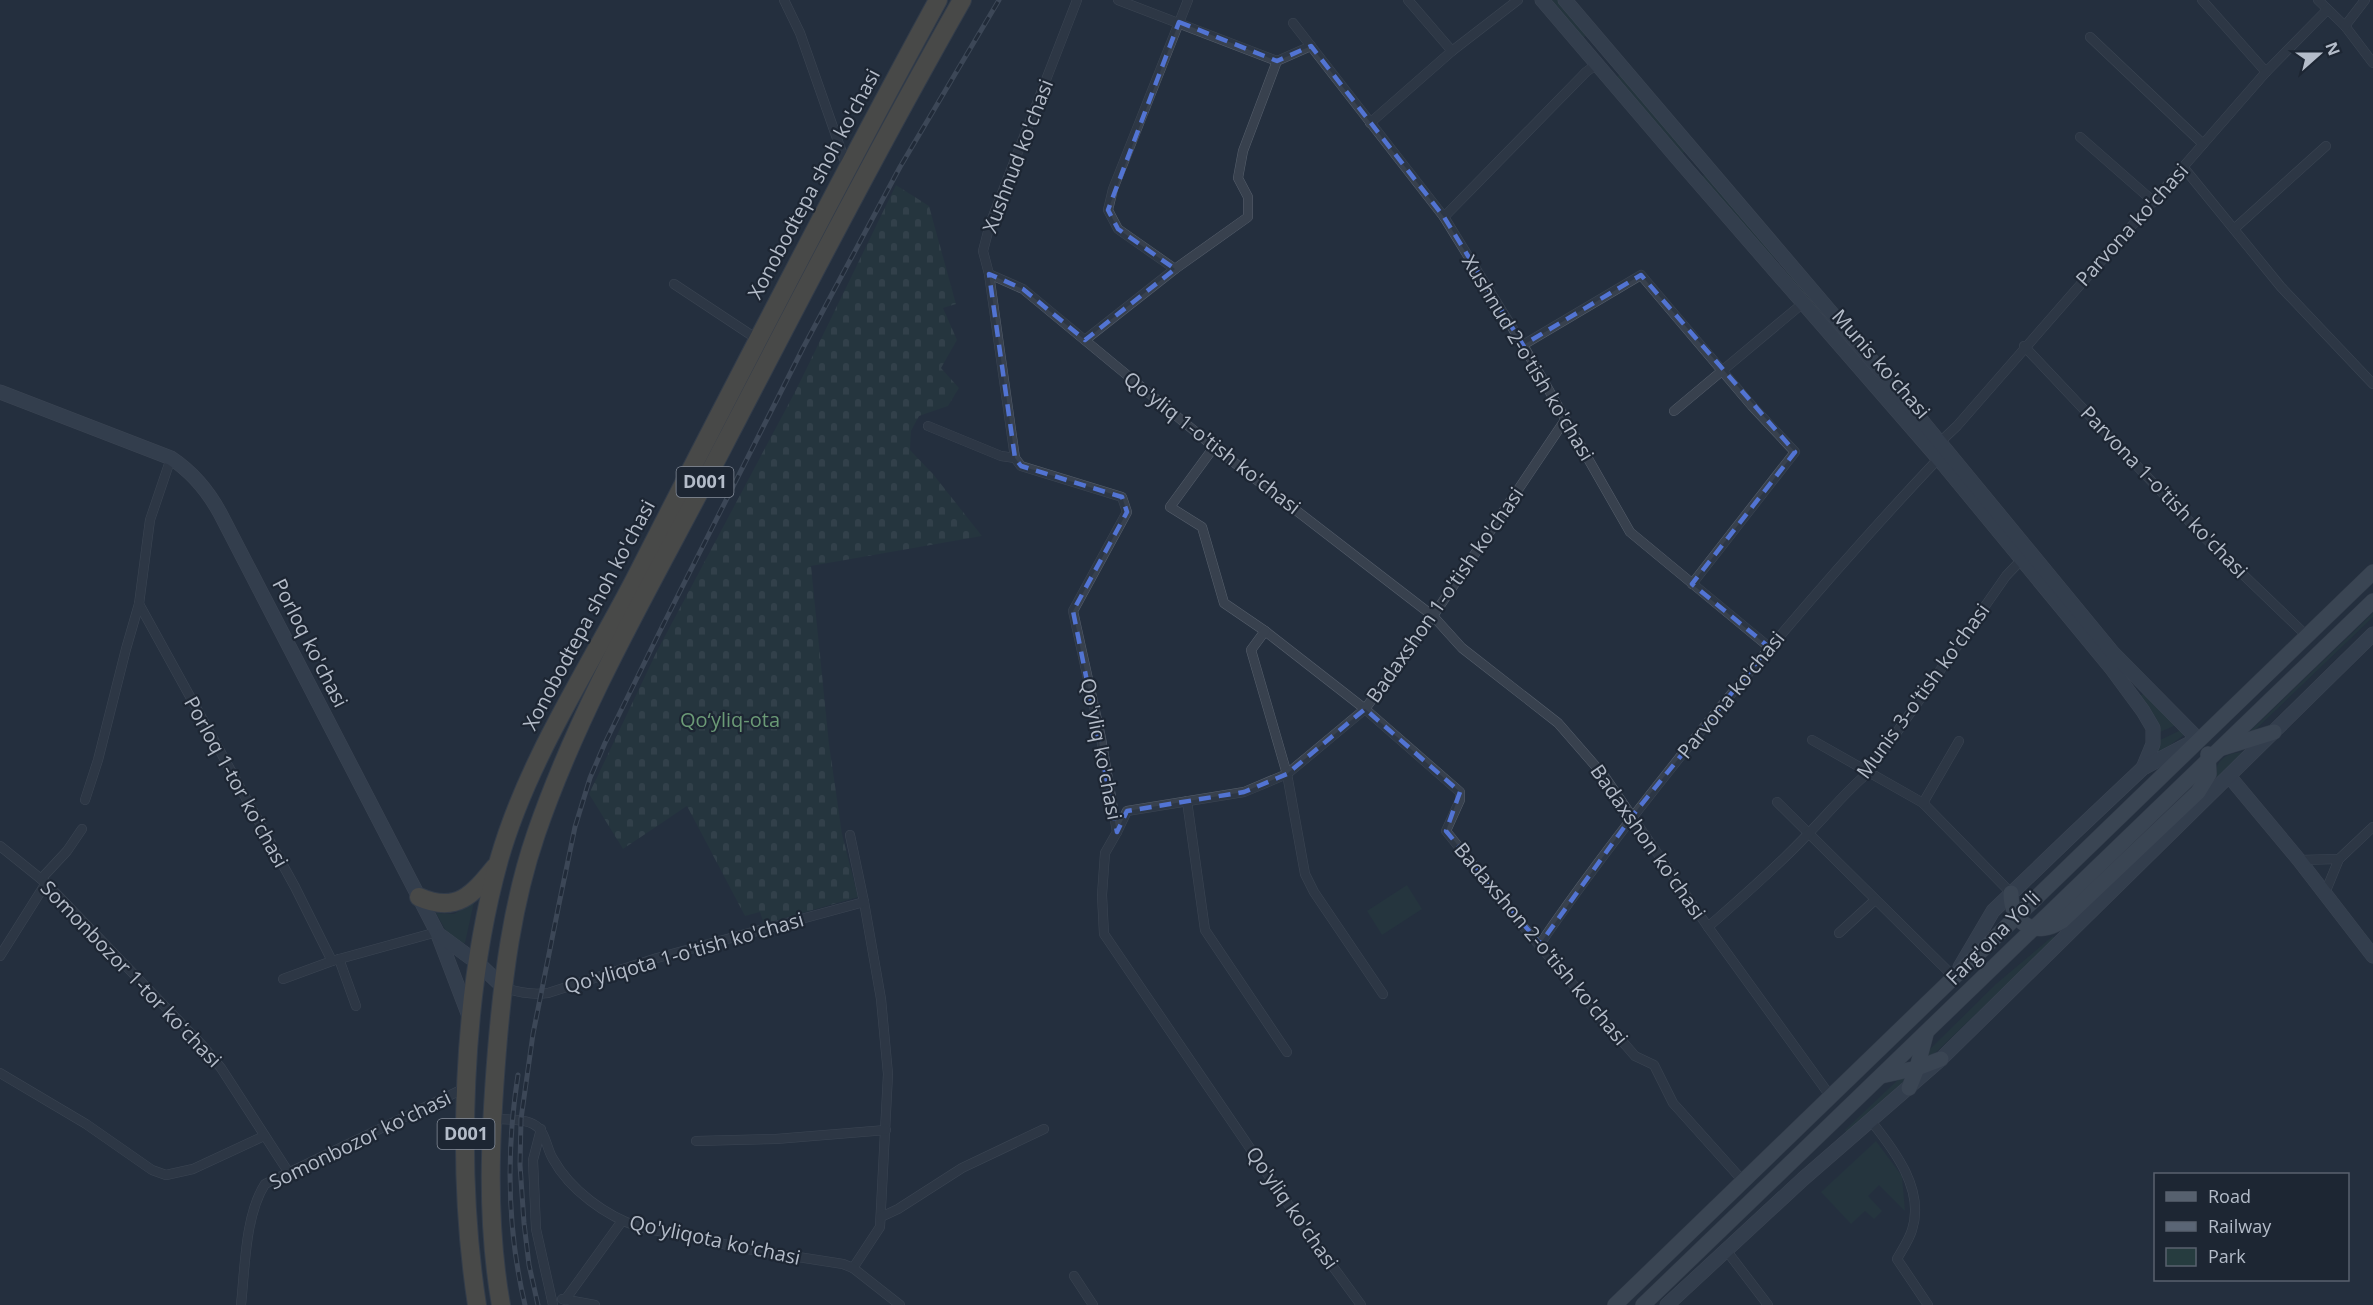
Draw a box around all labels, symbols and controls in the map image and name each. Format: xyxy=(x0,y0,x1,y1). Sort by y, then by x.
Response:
north arrow xyxy=(2289,24,2349,84)
text: N xyxy=(2320,39,2346,59)
street label: Xonobodtepa shoh ko'chasi xyxy=(741,64,886,304)
street label: Xushnud ko'chasi xyxy=(976,75,1059,236)
street label: Parvona ko'chasi xyxy=(2069,158,2194,292)
street label: Xushnud 2-o'tish ko'chasi xyxy=(1456,250,1601,466)
street label: Munis ko'chasi xyxy=(1826,303,1936,424)
street label: Qo'yliq 1-o'tish ko'chasi xyxy=(1118,365,1306,520)
street label: Parvona 1-o'tish ko'chasi xyxy=(2075,400,2254,584)
road number: D001 xyxy=(676,467,734,497)
street label: Badaxshon 1-o'tish ko'chasi xyxy=(1360,482,1529,708)
street label: Xonobodtepa shoh ko'chasi xyxy=(516,495,661,735)
street label: Porloq ko'chasi xyxy=(266,574,355,712)
street label: Munis 3-o'tish ko'chasi xyxy=(1850,598,1995,784)
street label: Parvona ko'chasi xyxy=(1671,625,1790,764)
street label: Qo'yliq ko'chasi xyxy=(1075,676,1128,822)
street label: Porloq 1-tor koʻchasi xyxy=(178,691,295,872)
park label: Qo‘yliq-ota xyxy=(680,706,780,733)
street label: Badaxshon ko'chasi xyxy=(1585,759,1712,925)
street label: Badaxshon 2-o'tish ko'chasi xyxy=(1448,837,1634,1051)
street label: Somonbozor 1-tor koʻchasi xyxy=(35,874,228,1073)
street label: Farg'ona Yo'li xyxy=(1940,885,2046,991)
street label: Qo'yliqota 1-o'tish ko'chasi xyxy=(561,905,807,1000)
street label: Somonbozor ko'chasi xyxy=(264,1084,455,1195)
road number: D001 xyxy=(438,1119,494,1149)
street label: Qo'yliq ko'chasi xyxy=(1240,1141,1345,1274)
legend xyxy=(2154,1173,2349,1281)
text: Road xyxy=(2208,1184,2251,1208)
street label: Qo'yliqota ko'chasi xyxy=(627,1208,803,1271)
text: Railway xyxy=(2208,1214,2272,1238)
text: Park xyxy=(2208,1244,2246,1268)

